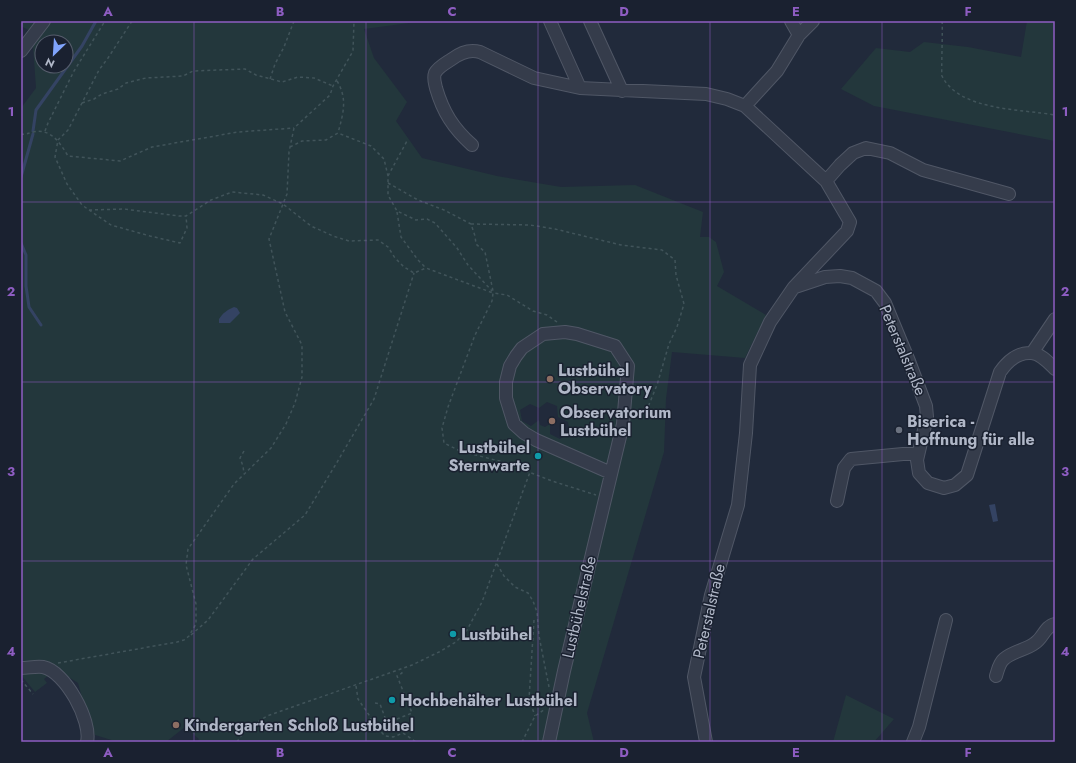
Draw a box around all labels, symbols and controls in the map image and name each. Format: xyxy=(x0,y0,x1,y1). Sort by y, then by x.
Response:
text: A xyxy=(102,2,113,21)
text: B xyxy=(276,2,285,21)
text: C xyxy=(447,2,457,21)
text: D xyxy=(619,2,629,21)
text: E xyxy=(792,2,800,21)
text: F xyxy=(964,2,972,21)
north arrow xyxy=(34,34,74,74)
text: N xyxy=(42,54,57,72)
text: 1 xyxy=(8,102,14,121)
text: 1 xyxy=(1062,102,1068,121)
text: 2 xyxy=(7,282,15,301)
text: 2 xyxy=(1061,282,1069,301)
street label: Peterstalstraße xyxy=(874,301,932,399)
place label: Lustbühel Observatory xyxy=(558,359,652,400)
marker: Lustbühel Observatory xyxy=(545,374,555,384)
place label: Observatorium Lustbühel xyxy=(560,401,671,442)
place label: Biserica - Hoffnung für alle xyxy=(907,410,1035,451)
marker: Observatorium Lustbühel xyxy=(547,416,557,426)
marker: Biserica - Hoffnung für alle xyxy=(894,425,904,435)
place label: Lustbühel Sternwarte xyxy=(448,436,530,477)
marker: Lustbühel Sternwarte xyxy=(533,451,543,461)
text: 3 xyxy=(7,462,15,481)
text: 3 xyxy=(1061,462,1069,481)
street label: Lustbühelstraße xyxy=(556,554,602,660)
street label: Peterstalstraße xyxy=(687,561,731,661)
place label: Lustbühel xyxy=(461,623,532,646)
marker: Lustbühel xyxy=(448,629,458,639)
text: 4 xyxy=(6,642,16,661)
text: 4 xyxy=(1060,642,1070,661)
place label: Hochbehälter Lustbühel xyxy=(400,689,577,712)
marker: Hochbehälter Lustbühel xyxy=(387,695,397,705)
place label: Kindergarten Schloß Lustbühel xyxy=(184,714,414,737)
marker: Kindergarten Schloß Lustbühel xyxy=(171,720,181,730)
text: A xyxy=(102,743,113,762)
text: B xyxy=(276,743,285,762)
text: C xyxy=(447,743,457,762)
text: D xyxy=(619,743,629,762)
text: E xyxy=(792,743,800,762)
text: F xyxy=(964,743,972,762)

